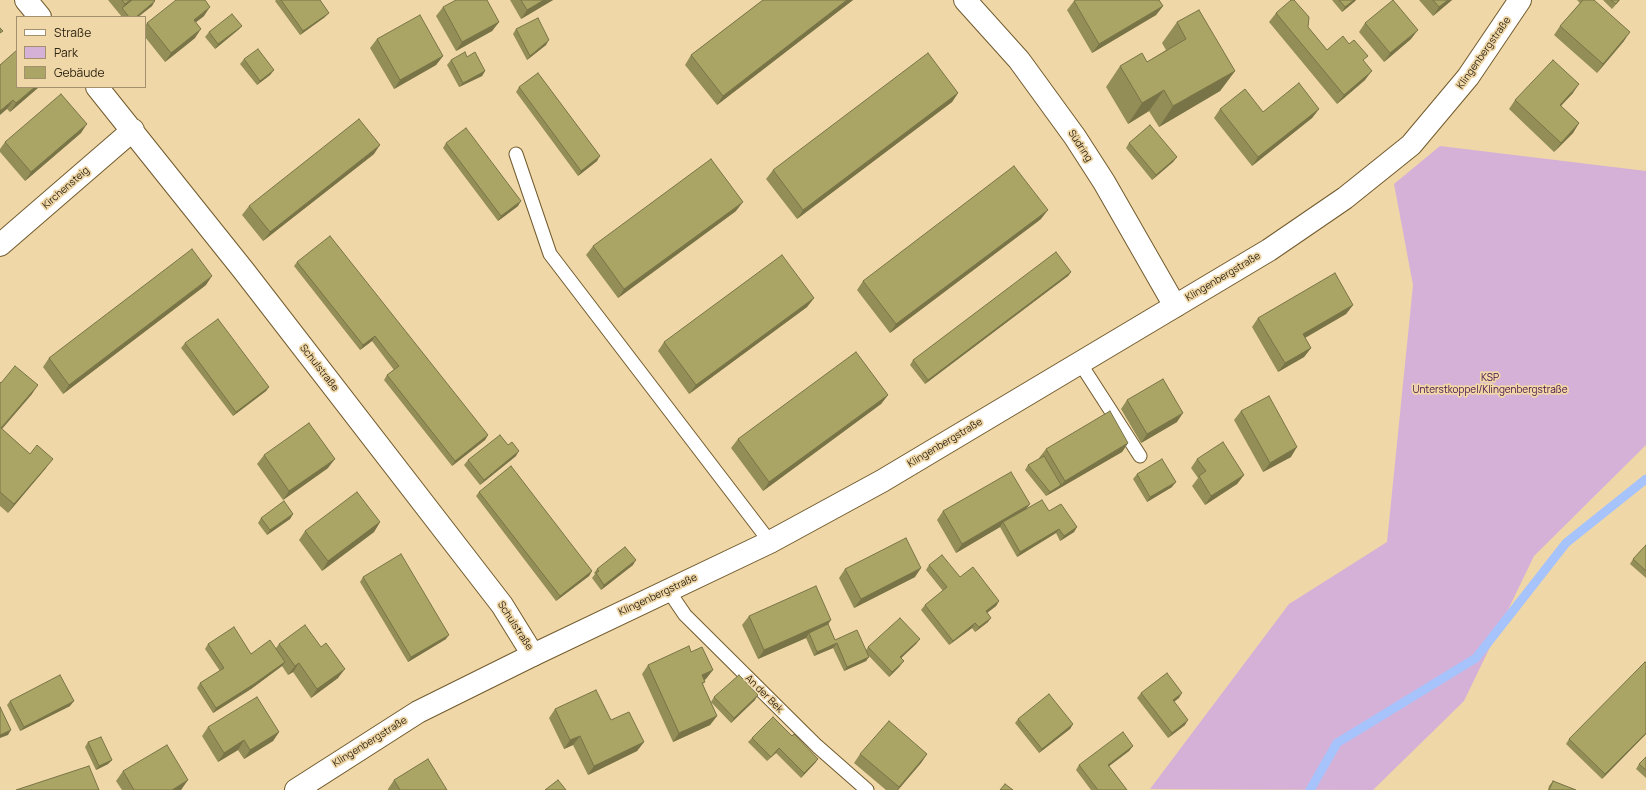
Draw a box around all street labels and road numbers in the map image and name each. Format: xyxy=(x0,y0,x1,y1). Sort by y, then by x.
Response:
street label: Klingenbergstraße xyxy=(1455,15,1513,91)
street label: Südring xyxy=(1065,128,1095,164)
street label: Kirchensteig xyxy=(40,164,92,212)
street label: Klingenbergstraße xyxy=(1183,250,1263,304)
street label: Schulstraße xyxy=(297,342,341,394)
street label: Klingenbergstraße xyxy=(905,416,985,470)
street label: Klingenbergstraße xyxy=(617,572,699,618)
street label: Schulstraße xyxy=(495,599,535,653)
street label: An der Bek xyxy=(743,673,785,715)
street label: Klingenbergstraße xyxy=(331,714,409,770)

